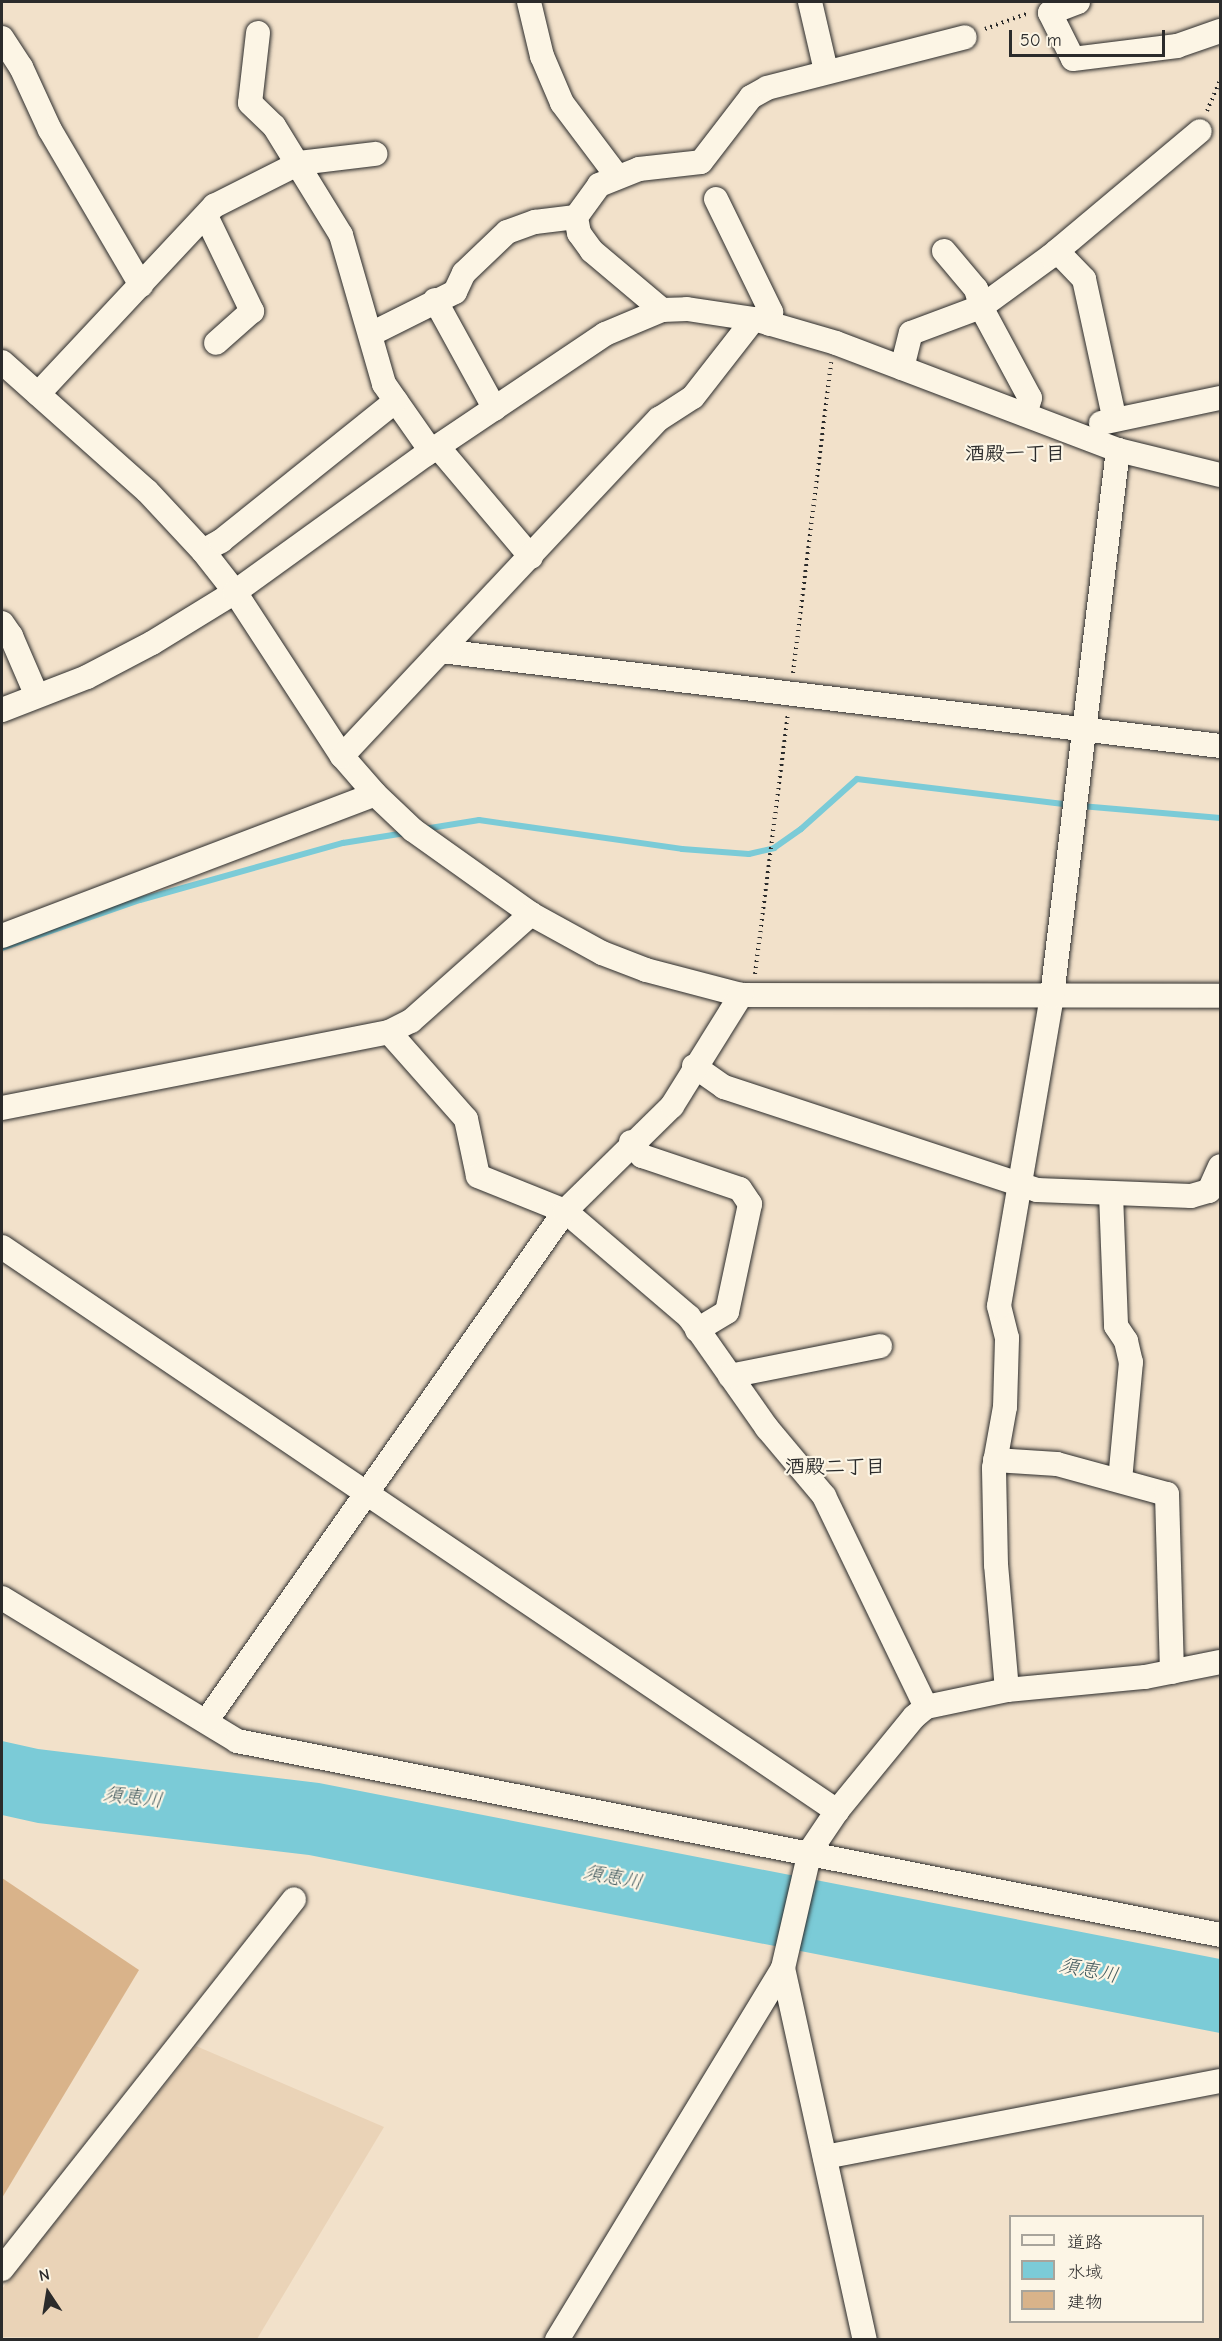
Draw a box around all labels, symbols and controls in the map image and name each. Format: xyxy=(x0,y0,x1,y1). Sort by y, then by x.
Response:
scale bar xyxy=(1012,18,1168,56)
text: 50 m xyxy=(1020,30,1062,51)
district label: 酒殿一丁目 xyxy=(965,441,1065,465)
district label: 酒殿二丁目 xyxy=(785,1454,885,1478)
water label: 須恵川 xyxy=(102,1781,164,1813)
water label: 須恵川 xyxy=(581,1859,645,1895)
water label: 須恵川 xyxy=(1057,1952,1121,1988)
legend xyxy=(1009,2215,1204,2323)
text: 道路 xyxy=(1067,2232,1103,2253)
text: 水域 xyxy=(1067,2262,1103,2283)
north arrow xyxy=(18,2263,78,2323)
text: N xyxy=(37,2266,51,2285)
text: 建物 xyxy=(1067,2292,1103,2313)

